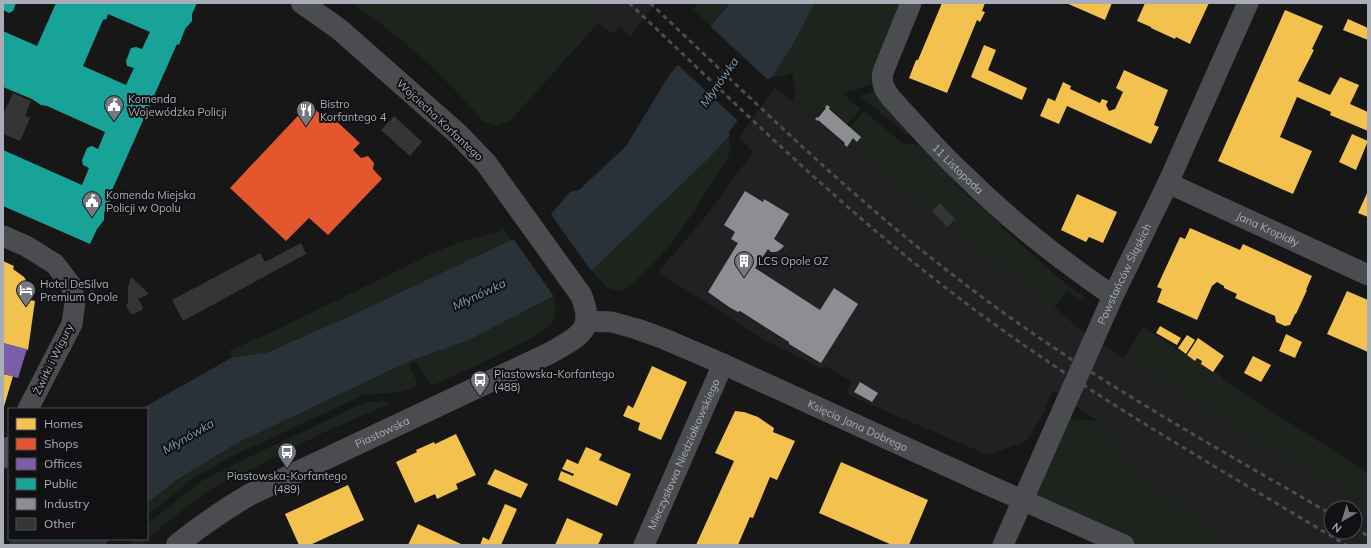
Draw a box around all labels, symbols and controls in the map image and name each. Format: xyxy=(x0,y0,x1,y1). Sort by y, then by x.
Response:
water label: Młynówka xyxy=(696,54,742,110)
street label: Wojciecha Korfantego xyxy=(394,76,486,164)
place label: Komenda Wojewódzka Policji xyxy=(128,92,227,119)
public building icon: Komenda Wojewódzka Policji xyxy=(103,94,125,122)
place label: Bistro Korfantego 4 xyxy=(320,97,387,124)
restaurant icon: Bistro Korfantego 4 xyxy=(295,99,317,127)
street label: 11 Listopada xyxy=(929,140,986,197)
place label: Komenda Miejska Policji w Opolu xyxy=(106,188,196,215)
public building icon: Komenda Miejska Policji w Opolu xyxy=(81,190,103,218)
street label: Jana Kropidły xyxy=(1234,208,1302,250)
street label: Powstańców Śląskich xyxy=(1094,221,1154,327)
building icon: LCS Opole OZ xyxy=(733,250,755,278)
place label: LCS Opole OZ xyxy=(758,254,829,268)
water label: Młynówka xyxy=(450,275,508,313)
place label: Hotel DeSilva Premium Opole xyxy=(40,277,118,304)
hotel icon: Hotel DeSilva Premium Opole xyxy=(15,279,37,307)
street label: Żwirki i Wigury xyxy=(30,321,76,397)
place label: Piastowska-Korfantego (488) xyxy=(494,367,614,394)
bus stop icon: Piastowska-Korfantego (488) xyxy=(469,369,491,397)
street label: Mieczysława Niedziałkowskiego xyxy=(645,377,723,532)
street label: Księcia Jana Dobrego xyxy=(805,397,910,454)
legend xyxy=(8,408,148,540)
street label: Piastowska xyxy=(353,413,412,451)
water label: Młynówka xyxy=(160,415,216,457)
text: Homes xyxy=(44,416,83,431)
text: Shops xyxy=(44,436,79,451)
bus stop icon: Piastowska-Korfantego (489) xyxy=(276,441,298,469)
text: Offices xyxy=(44,456,82,471)
place label: Piastowska-Korfantego (489) xyxy=(227,469,347,496)
text: Public xyxy=(44,476,78,491)
text: Industry xyxy=(44,496,90,511)
north arrow xyxy=(1323,500,1363,540)
text: Other xyxy=(44,516,76,531)
text: N xyxy=(1329,520,1344,536)

